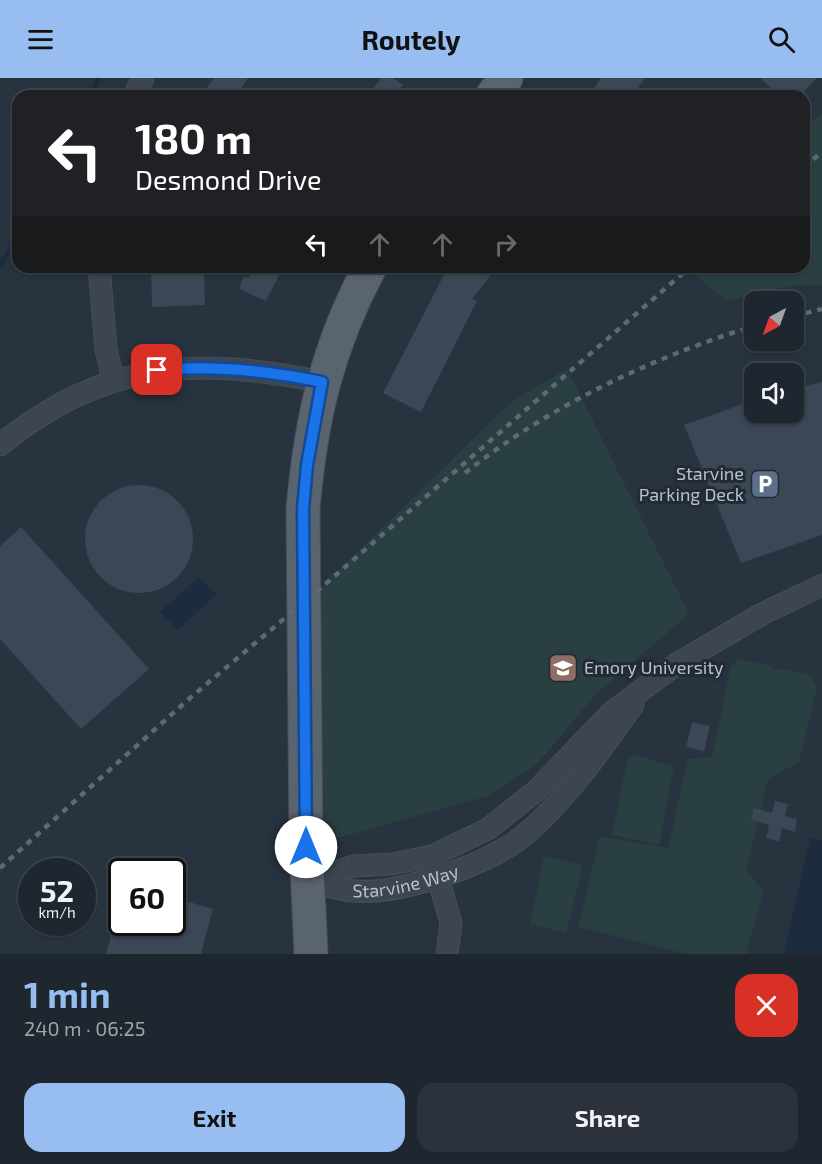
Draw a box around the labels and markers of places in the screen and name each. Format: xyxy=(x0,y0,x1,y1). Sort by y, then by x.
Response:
pin xyxy=(131,344,182,395)
place label: Starvine Parking Deck xyxy=(639,462,744,505)
parking icon: Starvine Parking Deck xyxy=(749,468,781,500)
school or university icon: Emory University xyxy=(547,652,579,684)
place label: Emory University xyxy=(584,656,724,678)

